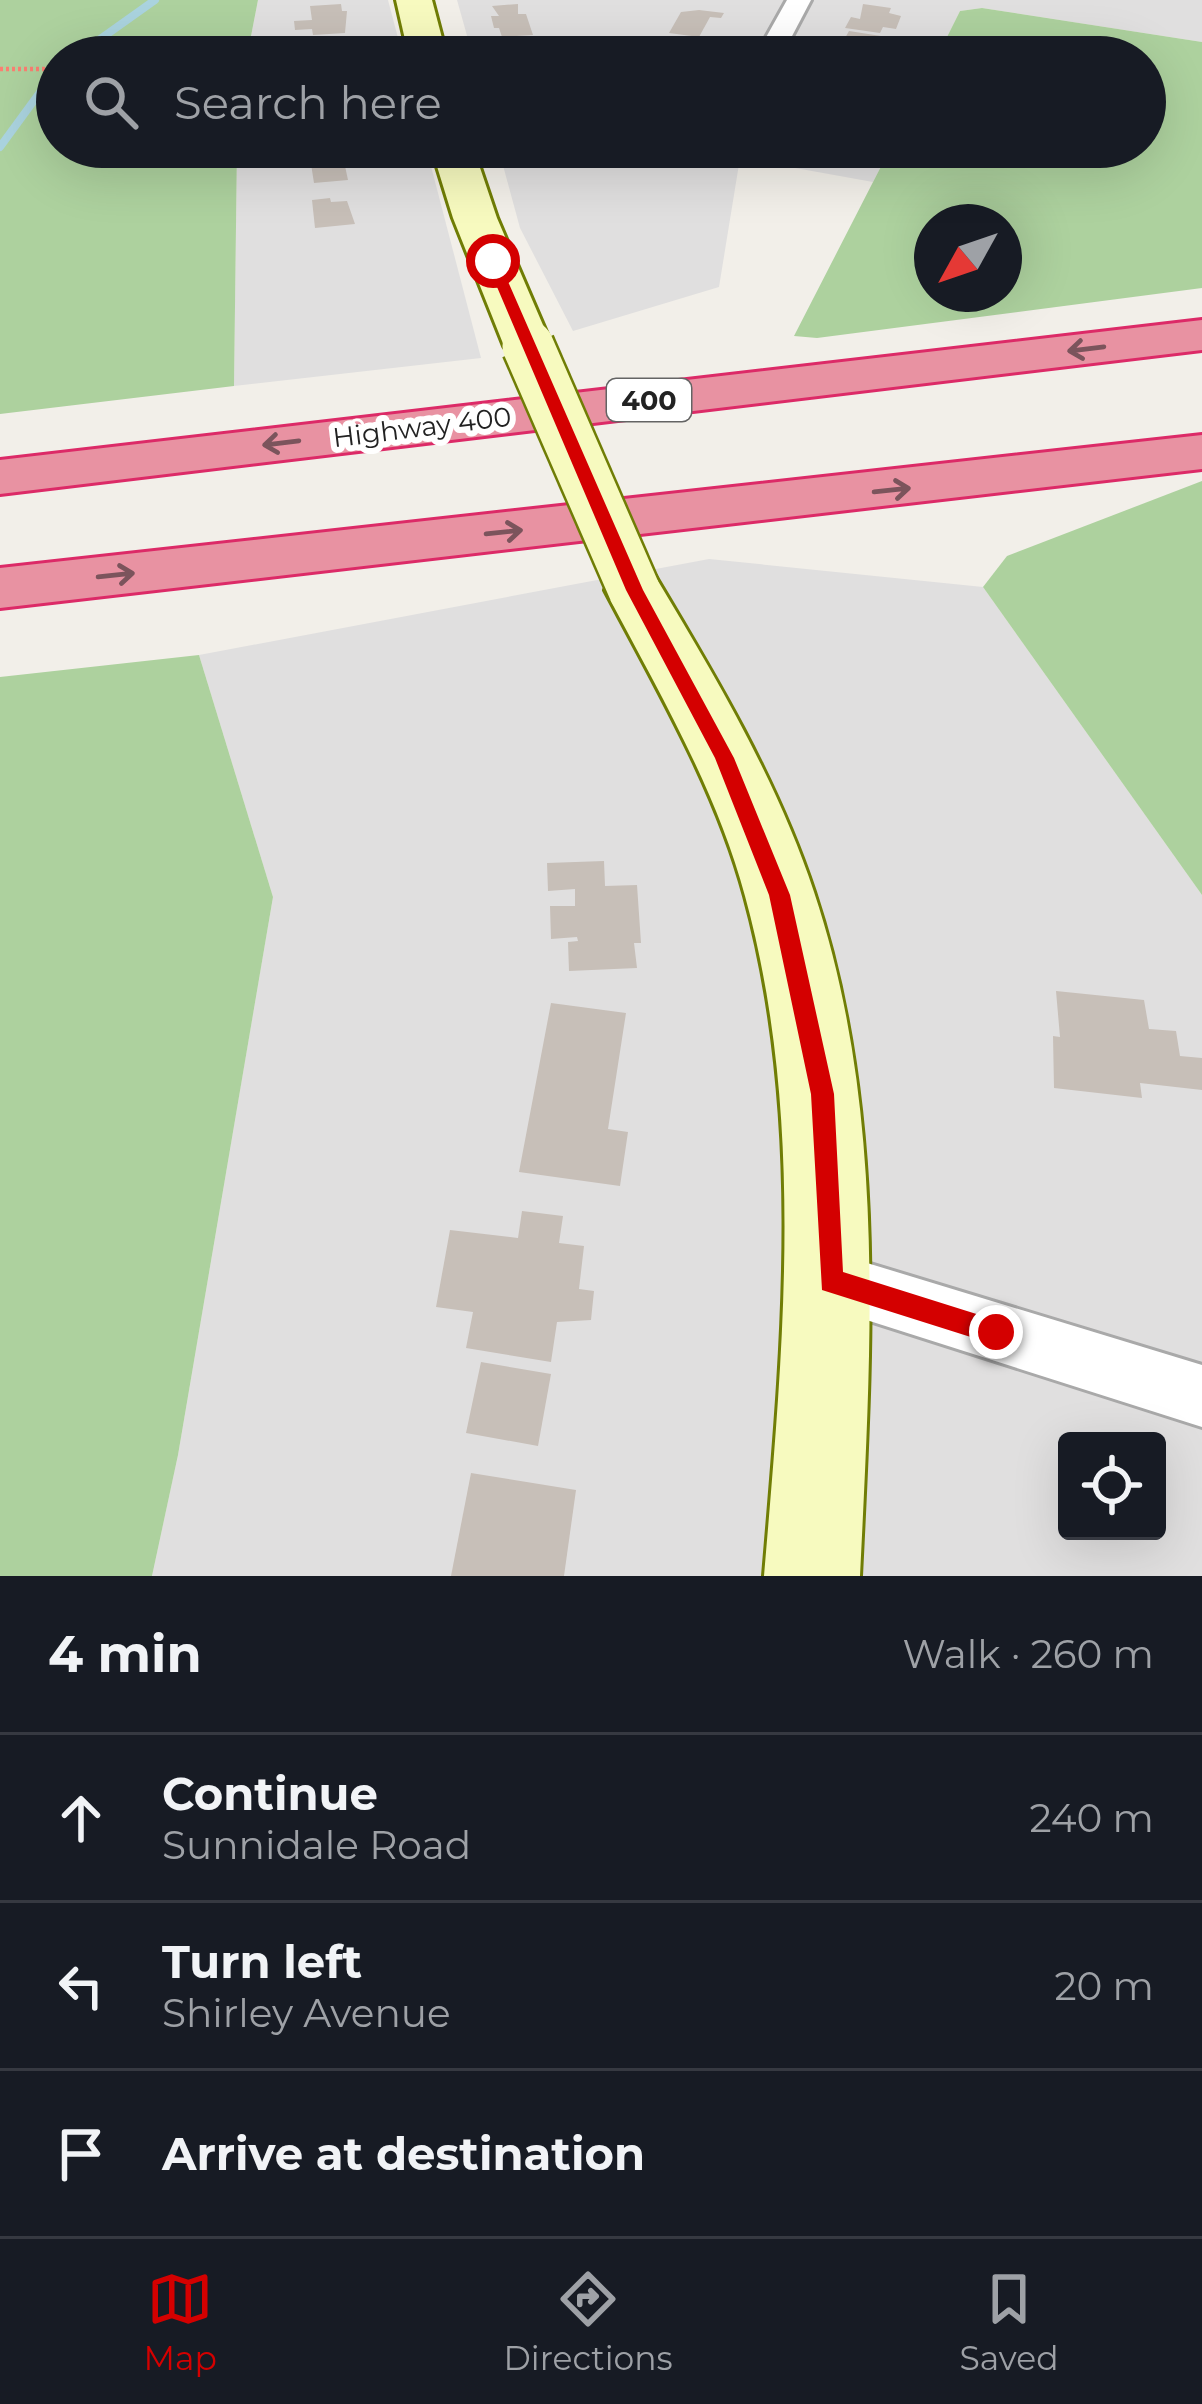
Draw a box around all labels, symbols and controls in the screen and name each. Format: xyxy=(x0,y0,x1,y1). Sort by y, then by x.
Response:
search box xyxy=(36,36,1166,168)
icon: search xyxy=(78,69,144,135)
text: Search here xyxy=(174,75,442,130)
north arrow xyxy=(914,204,1022,312)
route start xyxy=(466,234,520,288)
one-way arrow xyxy=(1067,339,1106,361)
road number: 400 xyxy=(607,379,691,421)
street label: Highway 400 xyxy=(331,400,513,454)
one-way arrow xyxy=(262,432,301,454)
one-way arrow xyxy=(872,478,911,500)
one-way arrow xyxy=(484,521,523,543)
one-way arrow xyxy=(96,563,135,586)
route end xyxy=(969,1305,1023,1359)
map controls xyxy=(1058,1432,1166,1540)
button: locate xyxy=(1058,1432,1166,1540)
text: 4 min xyxy=(48,1623,202,1685)
text: Walk · 260 m xyxy=(902,1630,1154,1678)
text: Continue xyxy=(162,1766,378,1821)
icon: ahead xyxy=(48,1785,114,1851)
text: 240 m xyxy=(1030,1794,1154,1842)
text: Sunnidale Road xyxy=(162,1821,471,1869)
text: Turn left xyxy=(162,1934,362,1989)
icon: left xyxy=(48,1953,114,2019)
text: 20 m xyxy=(1055,1962,1154,2010)
text: Shirley Avenue xyxy=(162,1989,451,2037)
icon: arrive xyxy=(48,2121,114,2187)
text: Arrive at destination xyxy=(162,2126,645,2181)
tab: Map xyxy=(143,2266,217,2378)
tab: Directions xyxy=(504,2266,673,2378)
tab: Saved xyxy=(959,2266,1059,2378)

